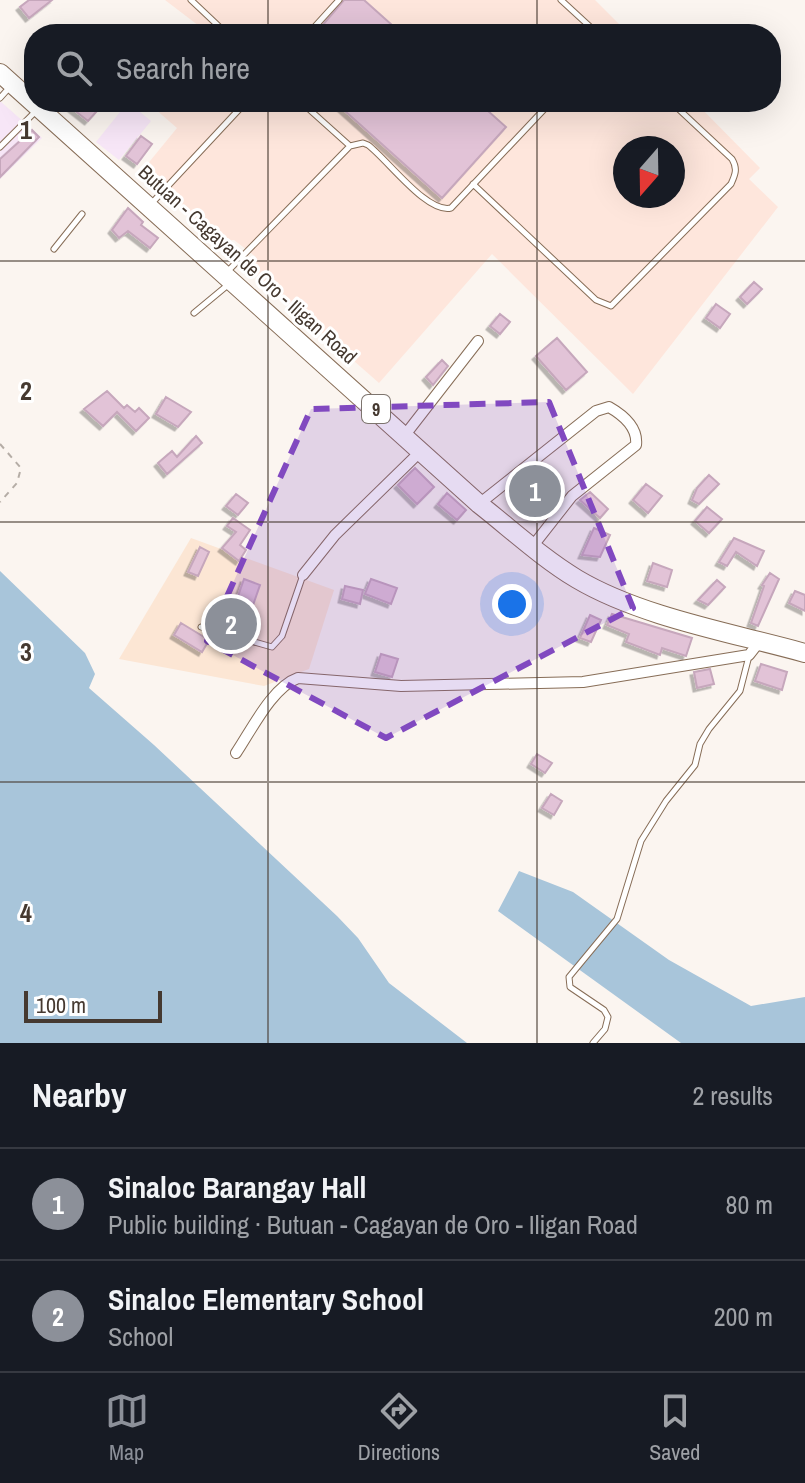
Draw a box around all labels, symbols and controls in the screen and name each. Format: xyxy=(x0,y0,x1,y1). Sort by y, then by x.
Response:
search box xyxy=(24,24,781,112)
icon: search xyxy=(52,46,96,90)
text: Search here xyxy=(116,48,250,88)
text: 1 xyxy=(20,112,32,147)
north arrow xyxy=(613,136,685,208)
street label: Butuan - Cagayan de Oro - Iligan Road xyxy=(133,158,363,370)
text: 2 xyxy=(20,373,32,408)
road number: 9 xyxy=(362,395,390,423)
pin: 1 xyxy=(509,461,561,521)
your location xyxy=(492,584,532,624)
pin: 2 xyxy=(205,594,257,654)
text: 3 xyxy=(20,634,32,669)
text: 4 xyxy=(20,895,32,930)
scale bar xyxy=(24,987,162,1023)
text: 100 m xyxy=(36,990,86,1020)
text: Nearby xyxy=(32,1072,127,1118)
text: 2 results xyxy=(692,1078,773,1113)
text: Sinaloc Barangay Hall xyxy=(108,1167,366,1207)
text: 1 xyxy=(52,1187,64,1222)
text: 80 m xyxy=(726,1187,773,1222)
text: Public building · Butuan - Cagayan de Oro - Iligan Road xyxy=(108,1207,638,1242)
text: Sinaloc Elementary School xyxy=(108,1279,424,1319)
text: 2 xyxy=(52,1299,64,1334)
text: 200 m xyxy=(714,1299,773,1334)
text: School xyxy=(108,1319,173,1354)
tab: Map xyxy=(105,1389,149,1467)
tab: Directions xyxy=(358,1389,440,1467)
tab: Saved xyxy=(649,1389,700,1467)

